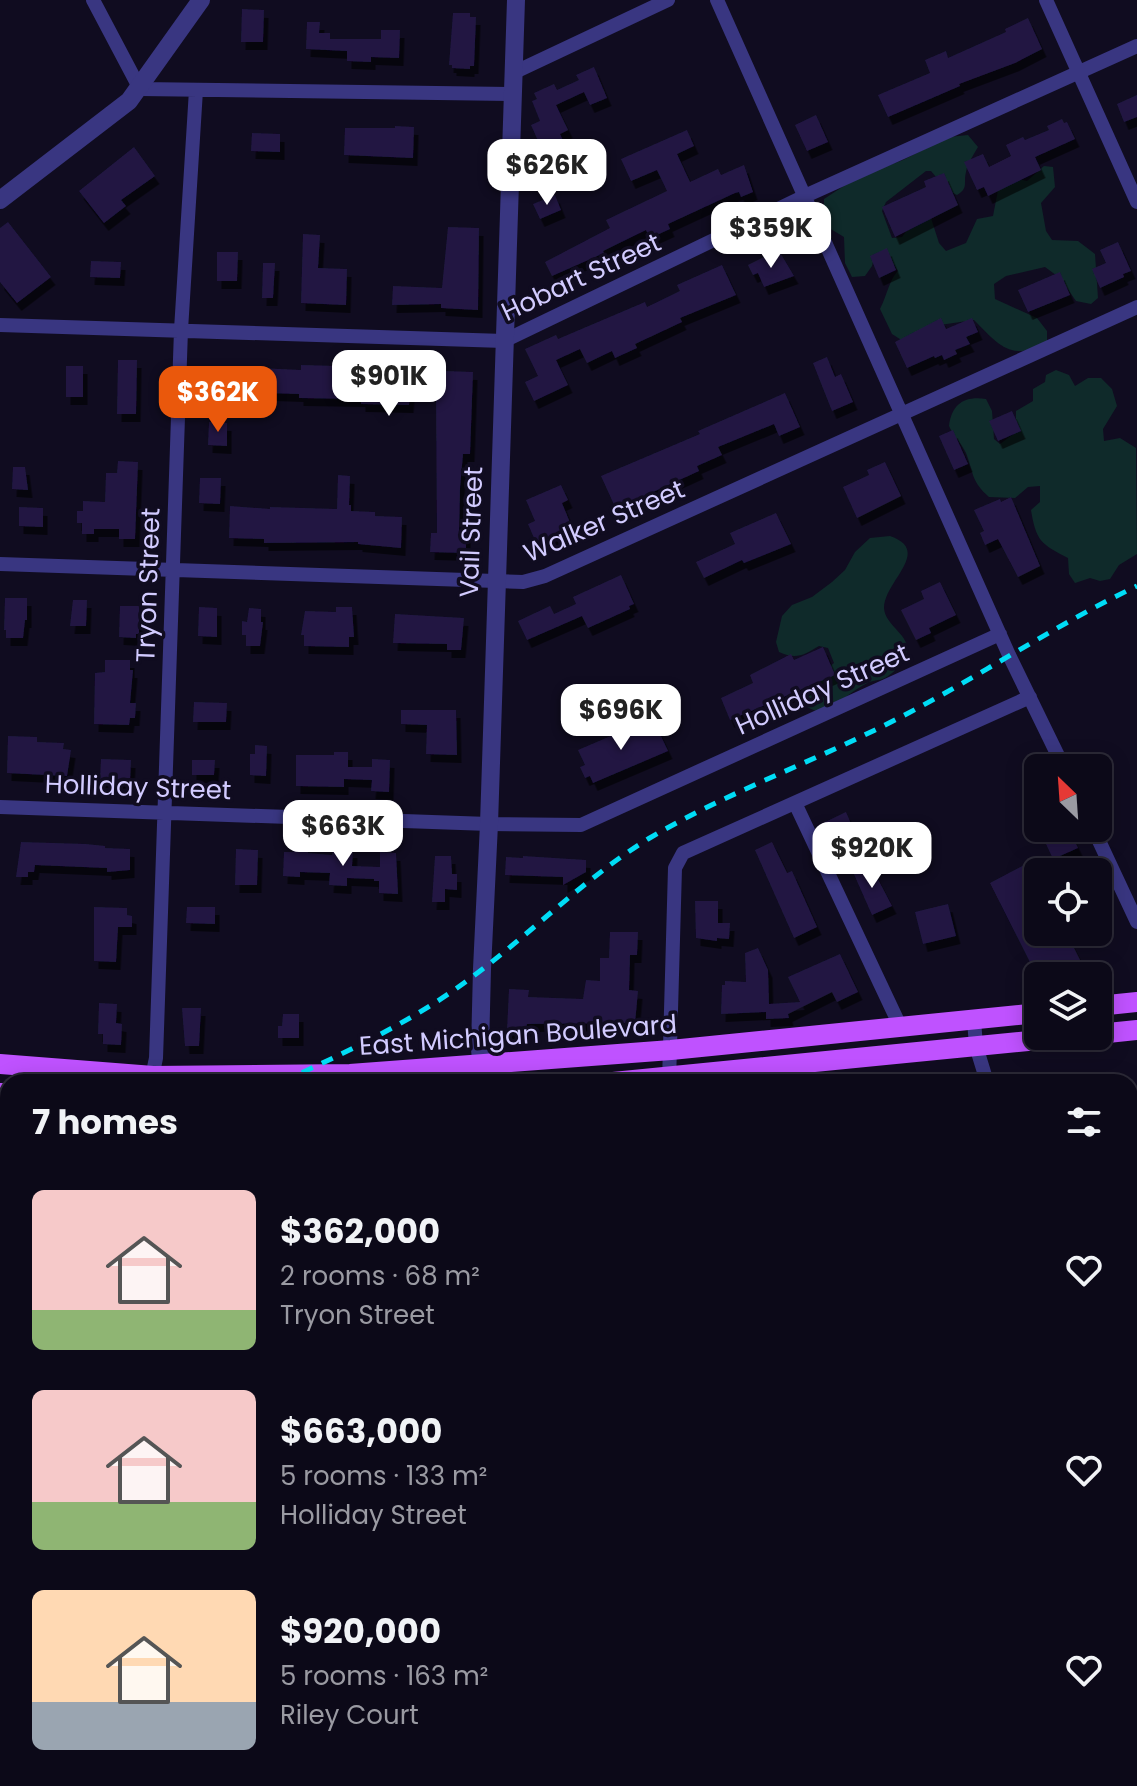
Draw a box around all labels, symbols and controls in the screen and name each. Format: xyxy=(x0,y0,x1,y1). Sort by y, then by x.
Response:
pin: $626K xyxy=(491,139,603,207)
text: $626K xyxy=(505,147,589,183)
pin: $359K xyxy=(715,202,827,270)
text: $359K xyxy=(729,210,813,246)
street label: Hobart Street xyxy=(495,224,667,330)
pin: $901K xyxy=(333,350,445,418)
text: $901K xyxy=(350,358,428,394)
pin: $362K xyxy=(162,366,274,434)
text: $362K xyxy=(177,374,259,410)
street label: Vail Street xyxy=(451,466,491,598)
street label: Walker Street xyxy=(518,471,690,571)
street label: Tryon Street xyxy=(127,507,169,663)
street label: Holliday Street xyxy=(729,635,915,743)
pin: $696K xyxy=(565,684,677,752)
text: $696K xyxy=(579,692,663,728)
north arrow xyxy=(1024,754,1112,842)
map controls xyxy=(1024,754,1112,1050)
street label: Holliday Street xyxy=(44,766,232,808)
pin: $663K xyxy=(287,800,399,868)
text: $663K xyxy=(301,808,385,844)
pin: $920K xyxy=(816,822,928,890)
text: $920K xyxy=(830,830,914,866)
button: locate xyxy=(1024,858,1112,946)
button: layers xyxy=(1024,962,1112,1050)
street label: East Michigan Boulevard xyxy=(358,1006,678,1064)
text: 7 homes xyxy=(32,1098,178,1146)
icon: filters xyxy=(1062,1100,1106,1144)
text: $362,000 xyxy=(280,1207,440,1255)
icon: home xyxy=(96,1222,192,1318)
icon: heart xyxy=(1062,1248,1106,1292)
text: 2 rooms · 68 m² xyxy=(280,1258,480,1294)
text: Tryon Street xyxy=(280,1297,435,1333)
text: $663,000 xyxy=(280,1407,443,1455)
icon: home xyxy=(96,1422,192,1518)
icon: heart xyxy=(1062,1448,1106,1492)
text: 5 rooms · 133 m² xyxy=(280,1458,487,1494)
text: Holliday Street xyxy=(280,1497,467,1533)
text: $920,000 xyxy=(280,1607,441,1655)
icon: home xyxy=(96,1622,192,1718)
icon: heart xyxy=(1062,1648,1106,1692)
text: 5 rooms · 163 m² xyxy=(280,1658,488,1694)
text: Riley Court xyxy=(280,1697,419,1733)

